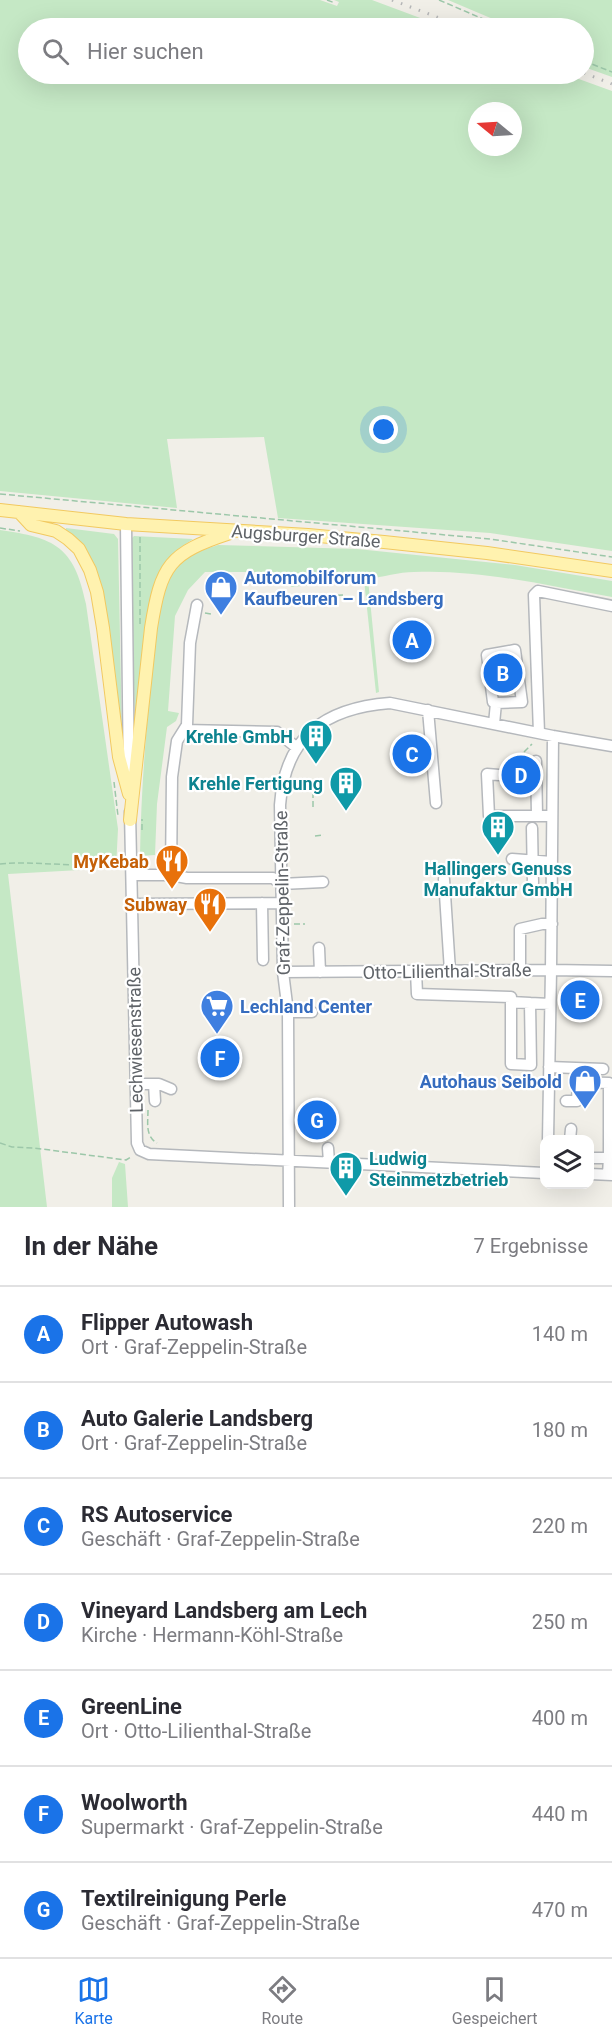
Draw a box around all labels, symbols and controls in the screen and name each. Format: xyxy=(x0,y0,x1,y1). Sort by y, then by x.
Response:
search box xyxy=(18,18,594,84)
icon: search xyxy=(39,35,72,68)
text: Hier suchen xyxy=(87,39,204,64)
north arrow xyxy=(468,102,522,156)
your location xyxy=(369,415,398,444)
street label: Augsburger Straße xyxy=(231,520,381,552)
place label: Automobilforum Kaufbeuren – Landsberg xyxy=(244,567,443,609)
shop icon: Automobilforum Kaufbeuren – Landsberg xyxy=(203,569,239,616)
pin: A xyxy=(392,618,432,662)
pin: B xyxy=(484,650,522,696)
building icon: Krehle GmbH xyxy=(298,718,334,765)
place label: Krehle GmbH xyxy=(186,726,293,747)
pin: C xyxy=(392,732,432,777)
pin: D xyxy=(502,752,540,798)
building icon: Krehle Fertigung xyxy=(328,765,364,812)
place label: Krehle Fertigung xyxy=(188,773,323,794)
building icon: Hallingers Genuss Manufaktur GmbH xyxy=(480,809,516,856)
street label: Graf-Zeppelin-Straße xyxy=(270,810,294,976)
restaurant icon: MyKebab xyxy=(154,843,190,890)
place label: MyKebab xyxy=(73,851,149,872)
place label: Hallingers Genuss Manufaktur GmbH xyxy=(423,858,573,900)
restaurant icon: Subway xyxy=(192,886,228,933)
place label: Subway xyxy=(124,894,188,915)
street label: Otto-Lilienthal-Straße xyxy=(362,959,532,983)
street label: Lechwiesenstraße xyxy=(123,967,147,1113)
pin: E xyxy=(560,978,600,1022)
supermarket icon: Lechland Center xyxy=(199,988,235,1035)
place label: Lechland Center xyxy=(240,996,372,1017)
pin: F xyxy=(200,1036,240,1080)
shop icon: Autohaus Seibold xyxy=(567,1063,603,1110)
place label: Autohaus Seibold xyxy=(420,1071,562,1092)
pin: G xyxy=(298,1098,336,1142)
map controls xyxy=(540,1135,594,1189)
button: layers xyxy=(540,1135,594,1189)
place label: Ludwig Steinmetzbetrieb xyxy=(369,1148,508,1190)
building icon: Ludwig Steinmetzbetrieb xyxy=(328,1150,364,1197)
text: In der Nähe xyxy=(24,1231,158,1261)
text: 7 Ergebnisse xyxy=(474,1234,588,1258)
text: Flipper Autowash xyxy=(81,1310,253,1335)
text: A xyxy=(37,1322,50,1346)
text: 140 m xyxy=(532,1322,588,1346)
text: Ort · Graf-Zeppelin-Straße xyxy=(81,1335,307,1359)
text: Auto Galerie Landsberg xyxy=(81,1406,313,1431)
text: B xyxy=(37,1418,50,1442)
text: 180 m xyxy=(532,1418,588,1442)
text: Ort · Graf-Zeppelin-Straße xyxy=(81,1431,307,1455)
text: RS Autoservice xyxy=(81,1502,232,1527)
text: C xyxy=(37,1514,50,1538)
text: 220 m xyxy=(532,1514,588,1538)
text: Geschäft · Graf-Zeppelin-Straße xyxy=(81,1527,360,1551)
text: Vineyard Landsberg am Lech xyxy=(81,1598,367,1623)
text: D xyxy=(37,1610,50,1634)
text: 250 m xyxy=(532,1610,588,1634)
text: Kirche · Hermann-Köhl-Straße xyxy=(81,1623,343,1647)
text: GreenLine xyxy=(81,1694,182,1719)
text: E xyxy=(38,1706,49,1730)
text: 400 m xyxy=(532,1706,588,1730)
text: Ort · Otto-Lilienthal-Straße xyxy=(81,1719,311,1743)
text: Woolworth xyxy=(81,1790,188,1815)
text: F xyxy=(38,1802,49,1826)
text: 440 m xyxy=(532,1802,588,1826)
text: Supermarkt · Graf-Zeppelin-Straße xyxy=(81,1815,383,1839)
text: Textilreinigung Perle xyxy=(81,1886,286,1911)
text: G xyxy=(37,1898,50,1922)
text: 470 m xyxy=(532,1898,588,1922)
text: Geschäft · Graf-Zeppelin-Straße xyxy=(81,1911,360,1935)
tab: Karte xyxy=(74,1973,113,2028)
tab: Route xyxy=(262,1973,303,2028)
tab: Gespeichert xyxy=(452,1973,538,2028)

